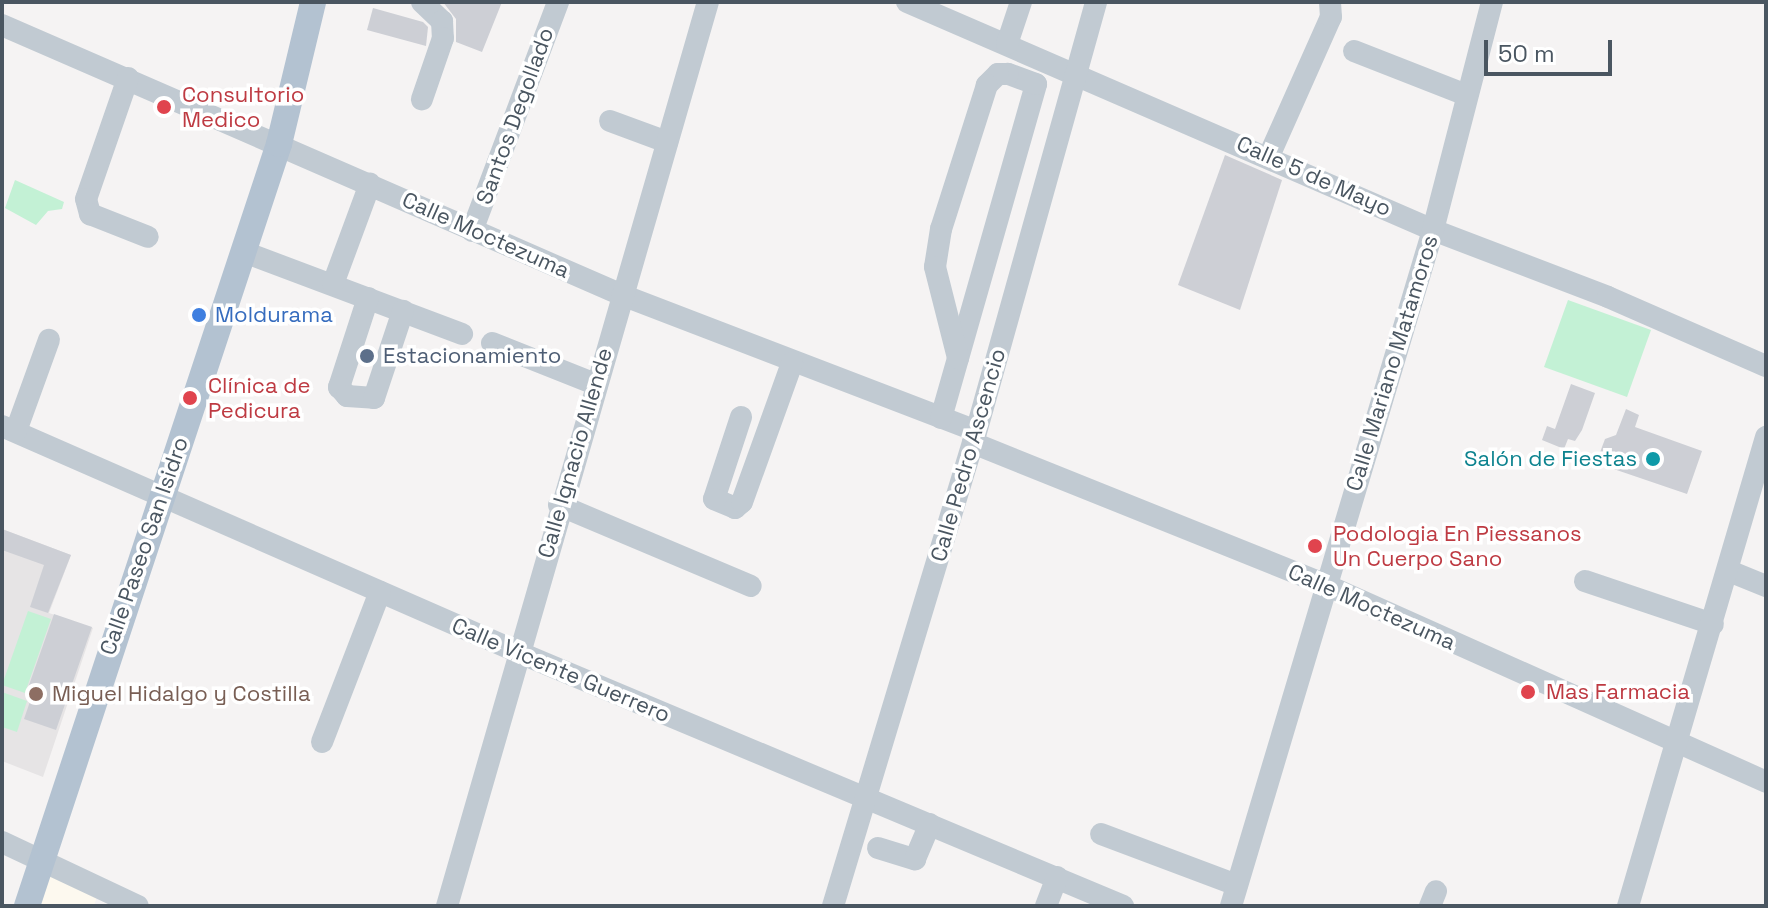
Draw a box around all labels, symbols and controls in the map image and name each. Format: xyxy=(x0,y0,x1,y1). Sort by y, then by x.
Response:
street label: Santos Degollado xyxy=(471,24,559,208)
scale bar xyxy=(1488,24,1616,74)
text: 50 m xyxy=(1498,38,1555,69)
place label: Consultorio Medico xyxy=(182,81,304,132)
marker: Consultorio Medico xyxy=(153,96,175,118)
street label: Calle 5 de Mayo xyxy=(1233,130,1395,222)
street label: Calle Moctezuma xyxy=(398,186,574,284)
street label: Calle Mariano Matamoros xyxy=(1340,232,1444,494)
place label: Moldurama xyxy=(215,302,333,328)
marker: Moldurama xyxy=(190,306,208,324)
place label: Estacionamiento xyxy=(383,343,561,369)
street label: Calle Ignacio Allende xyxy=(532,345,618,561)
street label: Calle Pedro Ascencio xyxy=(925,345,1011,565)
marker: Estacionamiento xyxy=(358,347,376,365)
place label: Clínica de Pedicura xyxy=(208,372,310,424)
marker: Clínica de Pedicura xyxy=(179,387,201,409)
street label: Calle Paseo San Isidro xyxy=(94,433,194,659)
place label: Salón de Fiestas xyxy=(1464,446,1637,472)
marker: Salón de Fiestas xyxy=(1644,450,1662,468)
place label: Podologia En Piessanos Un Cuerpo Sano xyxy=(1333,520,1582,572)
marker: Podologia En Piessanos Un Cuerpo Sano xyxy=(1304,535,1326,557)
street label: Calle Moctezuma xyxy=(1284,558,1460,656)
street label: Calle Vicente Guerrero xyxy=(448,612,674,728)
place label: Mas Farmacia xyxy=(1546,679,1690,705)
place label: Miguel Hidalgo y Costilla xyxy=(52,681,311,707)
marker: Mas Farmacia xyxy=(1517,681,1539,703)
marker: Miguel Hidalgo y Costilla xyxy=(27,685,45,703)

